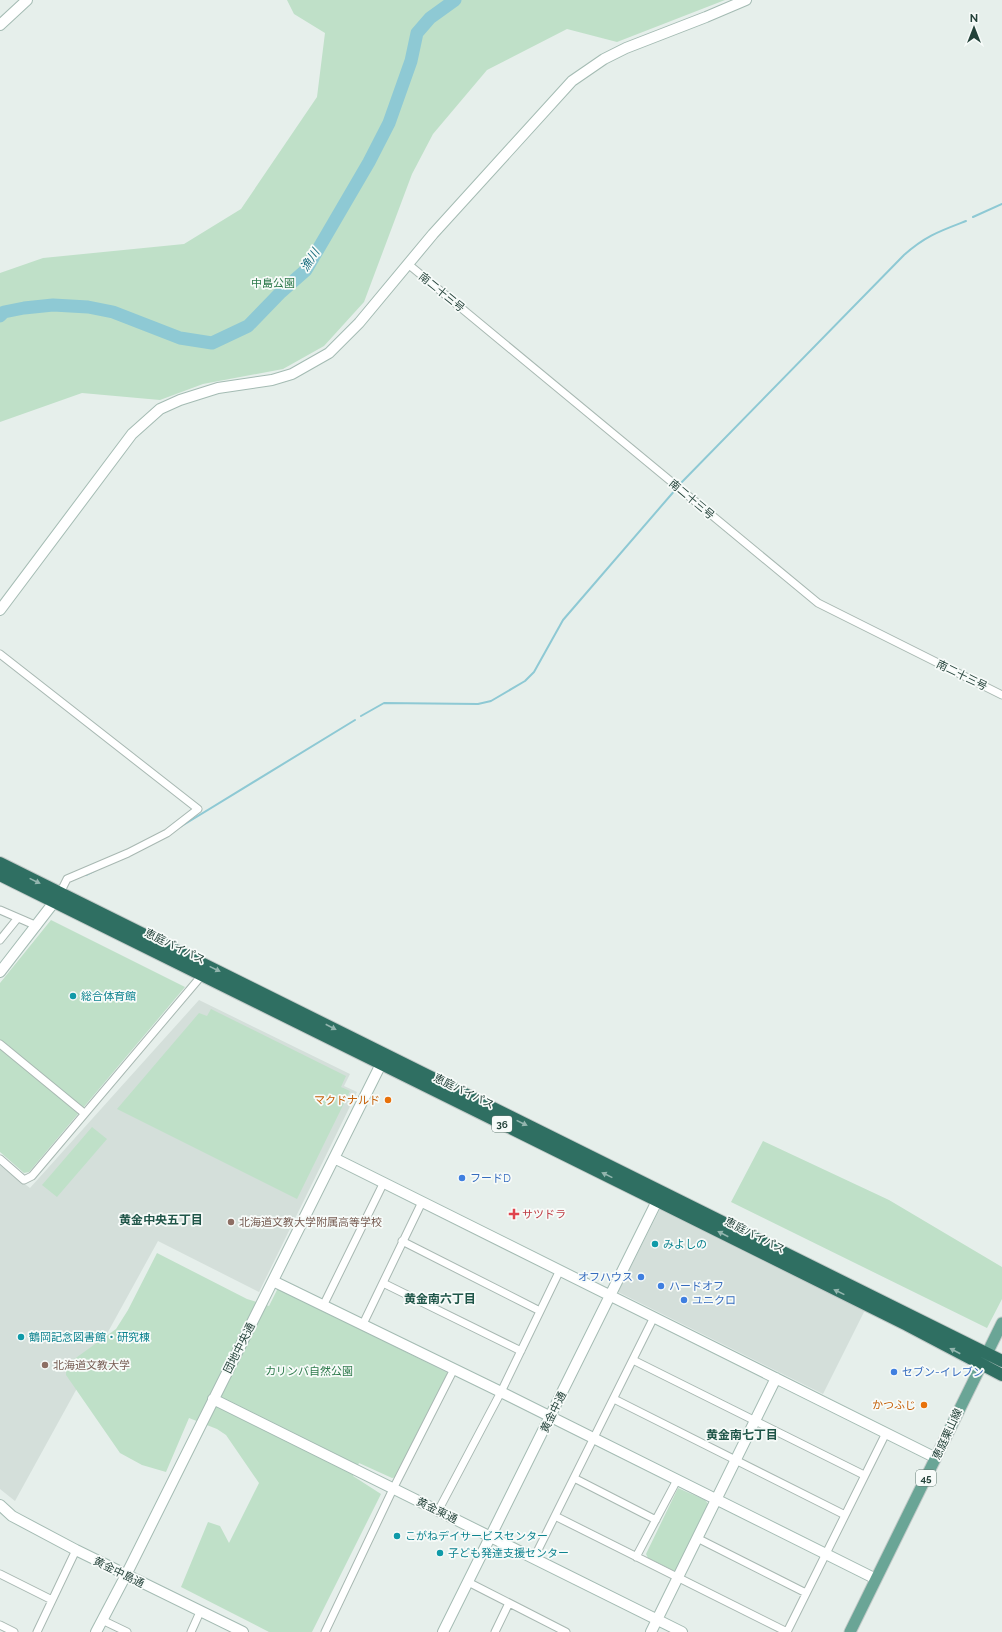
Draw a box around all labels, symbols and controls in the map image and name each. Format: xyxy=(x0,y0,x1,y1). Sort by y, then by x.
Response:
north arrow xyxy=(954,8,994,48)
text: N xyxy=(970,12,978,25)
water label: 漁川 xyxy=(298,244,323,274)
street label: 南二十三号 xyxy=(416,270,467,315)
park label: 中島公園 xyxy=(251,277,295,290)
street label: 南二十三号 xyxy=(666,477,717,522)
street label: 南二十三号 xyxy=(934,658,989,693)
one-way arrow xyxy=(29,878,41,884)
street label: 恵庭バイパス xyxy=(142,926,207,967)
one-way arrow xyxy=(209,966,220,972)
place label: 総合体育館 xyxy=(81,990,136,1003)
marker: 総合体育館 xyxy=(68,991,78,1001)
one-way arrow xyxy=(325,1023,337,1030)
street label: 恵庭バイパス xyxy=(431,1071,496,1112)
place label: マクドナルド xyxy=(314,1094,380,1107)
marker: マクドナルド xyxy=(383,1095,393,1105)
road number: 36 xyxy=(492,1116,512,1132)
one-way arrow xyxy=(516,1120,528,1126)
place label: フードD xyxy=(470,1172,511,1185)
one-way arrow xyxy=(601,1172,612,1179)
marker: フードD xyxy=(457,1173,467,1183)
place label: サツドラ xyxy=(522,1208,566,1221)
marker: サツドラ xyxy=(509,1209,519,1219)
district label: 黄金中央五丁目 xyxy=(119,1213,203,1227)
street label: 恵庭バイパス xyxy=(723,1215,787,1256)
place label: 北海道文教大学附属高等学校 xyxy=(239,1216,382,1229)
marker: 北海道文教大学附属高等学校 xyxy=(226,1217,236,1227)
one-way arrow xyxy=(717,1230,729,1237)
place label: みよしの xyxy=(663,1238,707,1251)
marker: みよしの xyxy=(650,1239,660,1249)
place label: オフハウス xyxy=(578,1271,633,1284)
marker: オフハウス xyxy=(636,1272,646,1282)
place label: ハードオフ xyxy=(669,1280,724,1293)
marker: ハードオフ xyxy=(656,1281,666,1291)
one-way arrow xyxy=(833,1289,845,1295)
district label: 黄金南六丁目 xyxy=(404,1292,476,1306)
place label: ユニクロ xyxy=(692,1294,736,1307)
marker: ユニクロ xyxy=(679,1295,689,1305)
street label: 団地中央通 xyxy=(221,1321,258,1376)
place label: 鶴岡記念図書館・研究棟 xyxy=(29,1331,150,1344)
marker: 鶴岡記念図書館・研究棟 xyxy=(16,1332,26,1342)
one-way arrow xyxy=(949,1347,961,1354)
place label: 北海道文教大学 xyxy=(53,1359,130,1372)
marker: 北海道文教大学 xyxy=(40,1360,50,1370)
park label: カリンバ自然公園 xyxy=(265,1365,353,1378)
place label: セブン-イレブン xyxy=(902,1366,984,1379)
marker: セブン-イレブン xyxy=(889,1367,899,1377)
street label: 黄金中通 xyxy=(538,1390,569,1435)
place label: かつふじ xyxy=(872,1399,916,1412)
marker: かつふじ xyxy=(919,1400,929,1410)
street label: 恵庭栗山線 xyxy=(930,1407,965,1462)
district label: 黄金南七丁目 xyxy=(706,1428,778,1442)
road number: 45 xyxy=(916,1470,936,1486)
street label: 黄金東通 xyxy=(414,1495,459,1526)
place label: こがねデイサービスセンター xyxy=(405,1530,548,1543)
marker: こがねデイサービスセンター xyxy=(392,1531,402,1541)
place label: 子ども発達支援センター xyxy=(448,1547,569,1560)
marker: 子ども発達支援センター xyxy=(435,1548,445,1558)
street label: 黄金中島通 xyxy=(91,1555,146,1590)

